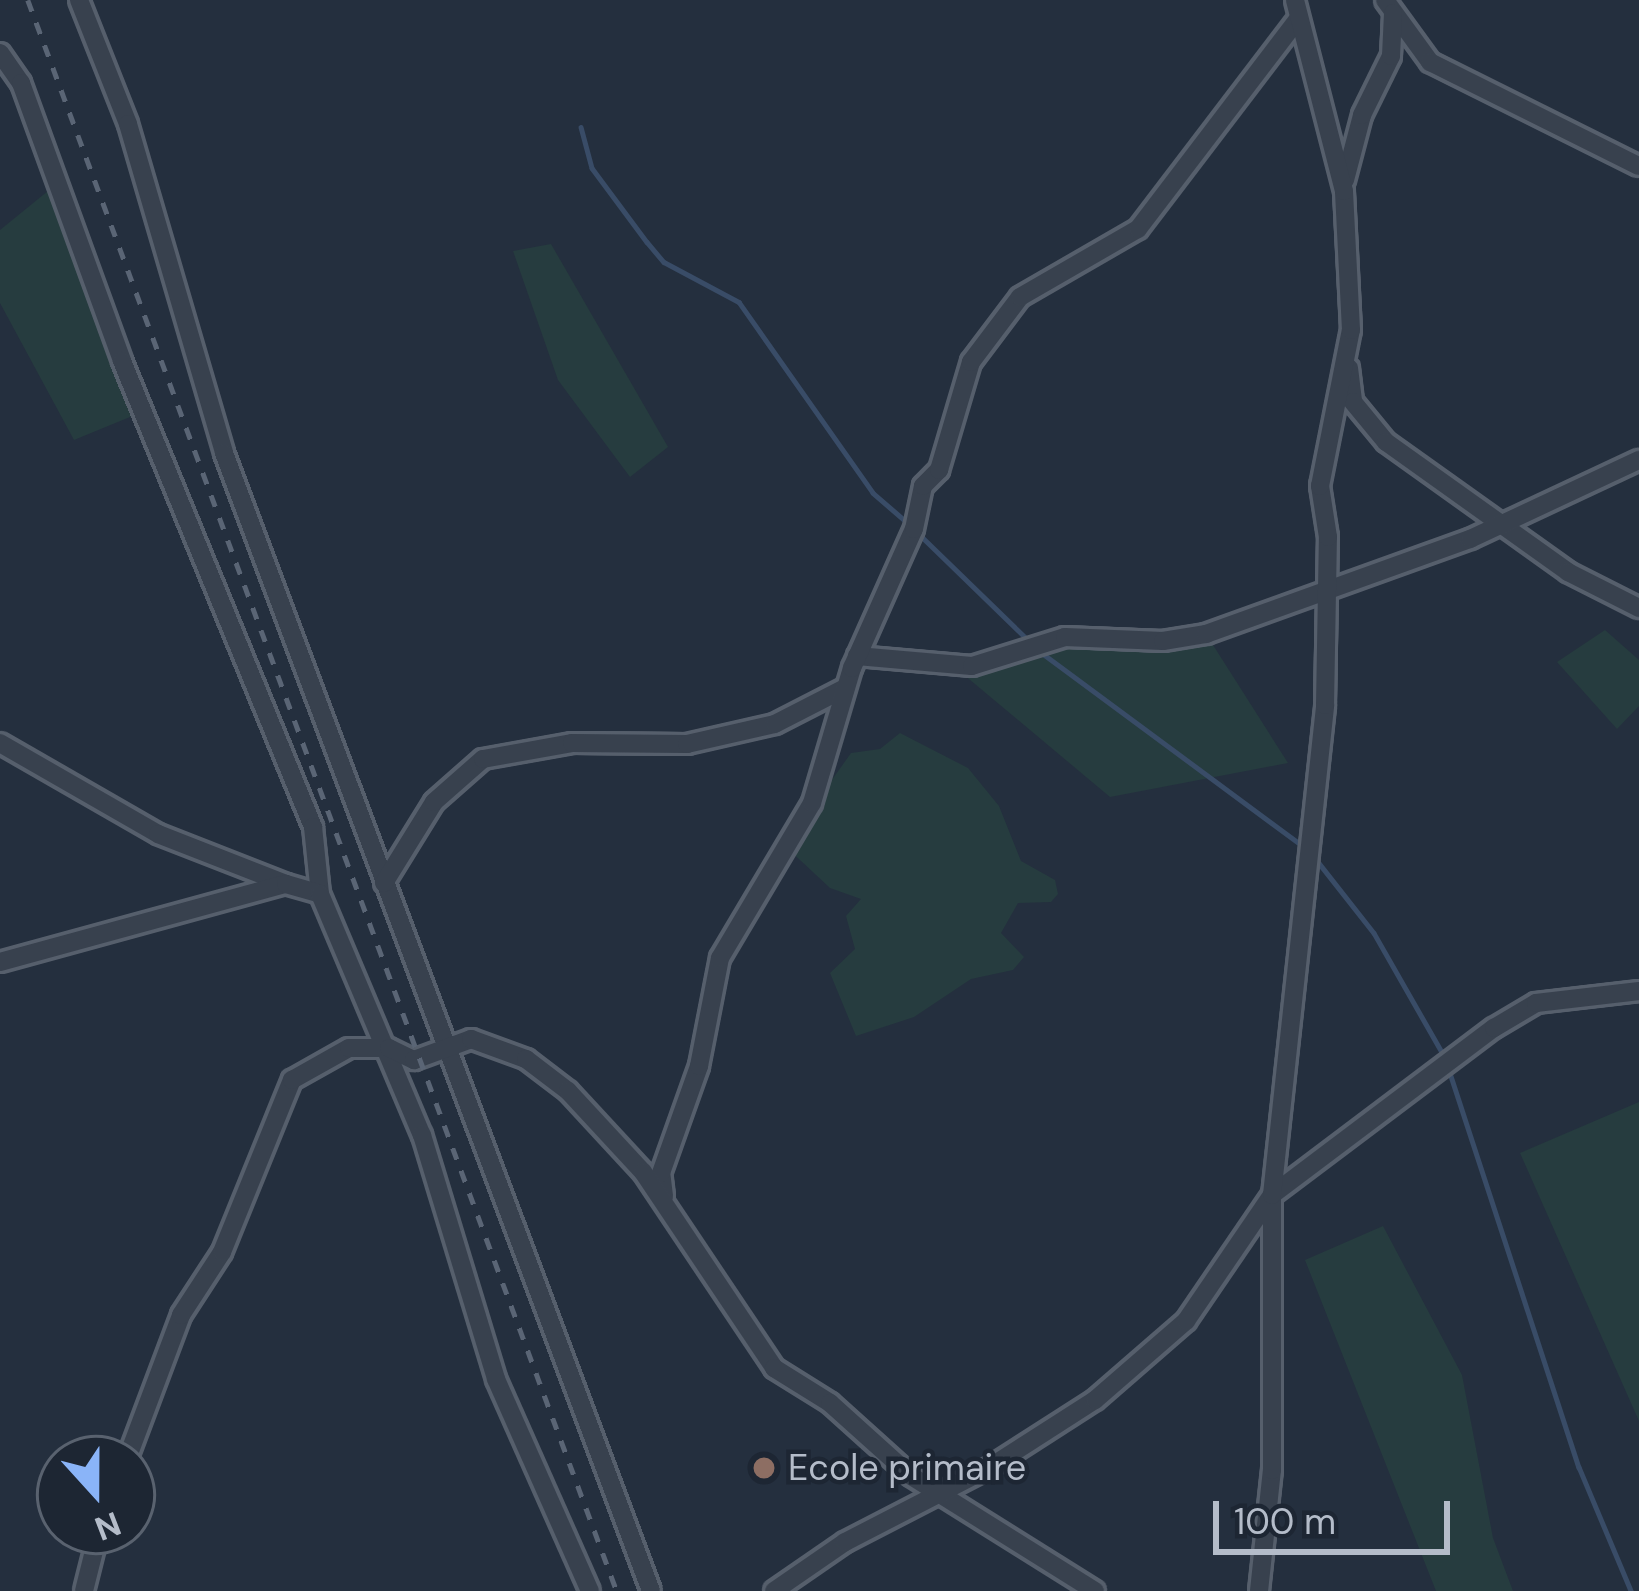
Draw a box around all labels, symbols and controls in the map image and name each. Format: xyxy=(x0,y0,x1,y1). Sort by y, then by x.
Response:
north arrow xyxy=(36,1435,156,1555)
place label: Ecole primaire xyxy=(788,1446,1026,1490)
marker: Ecole primaire xyxy=(751,1455,777,1481)
scale bar xyxy=(1219,1477,1456,1551)
text: 100 m xyxy=(1234,1498,1336,1545)
text: N xyxy=(89,1502,127,1551)

